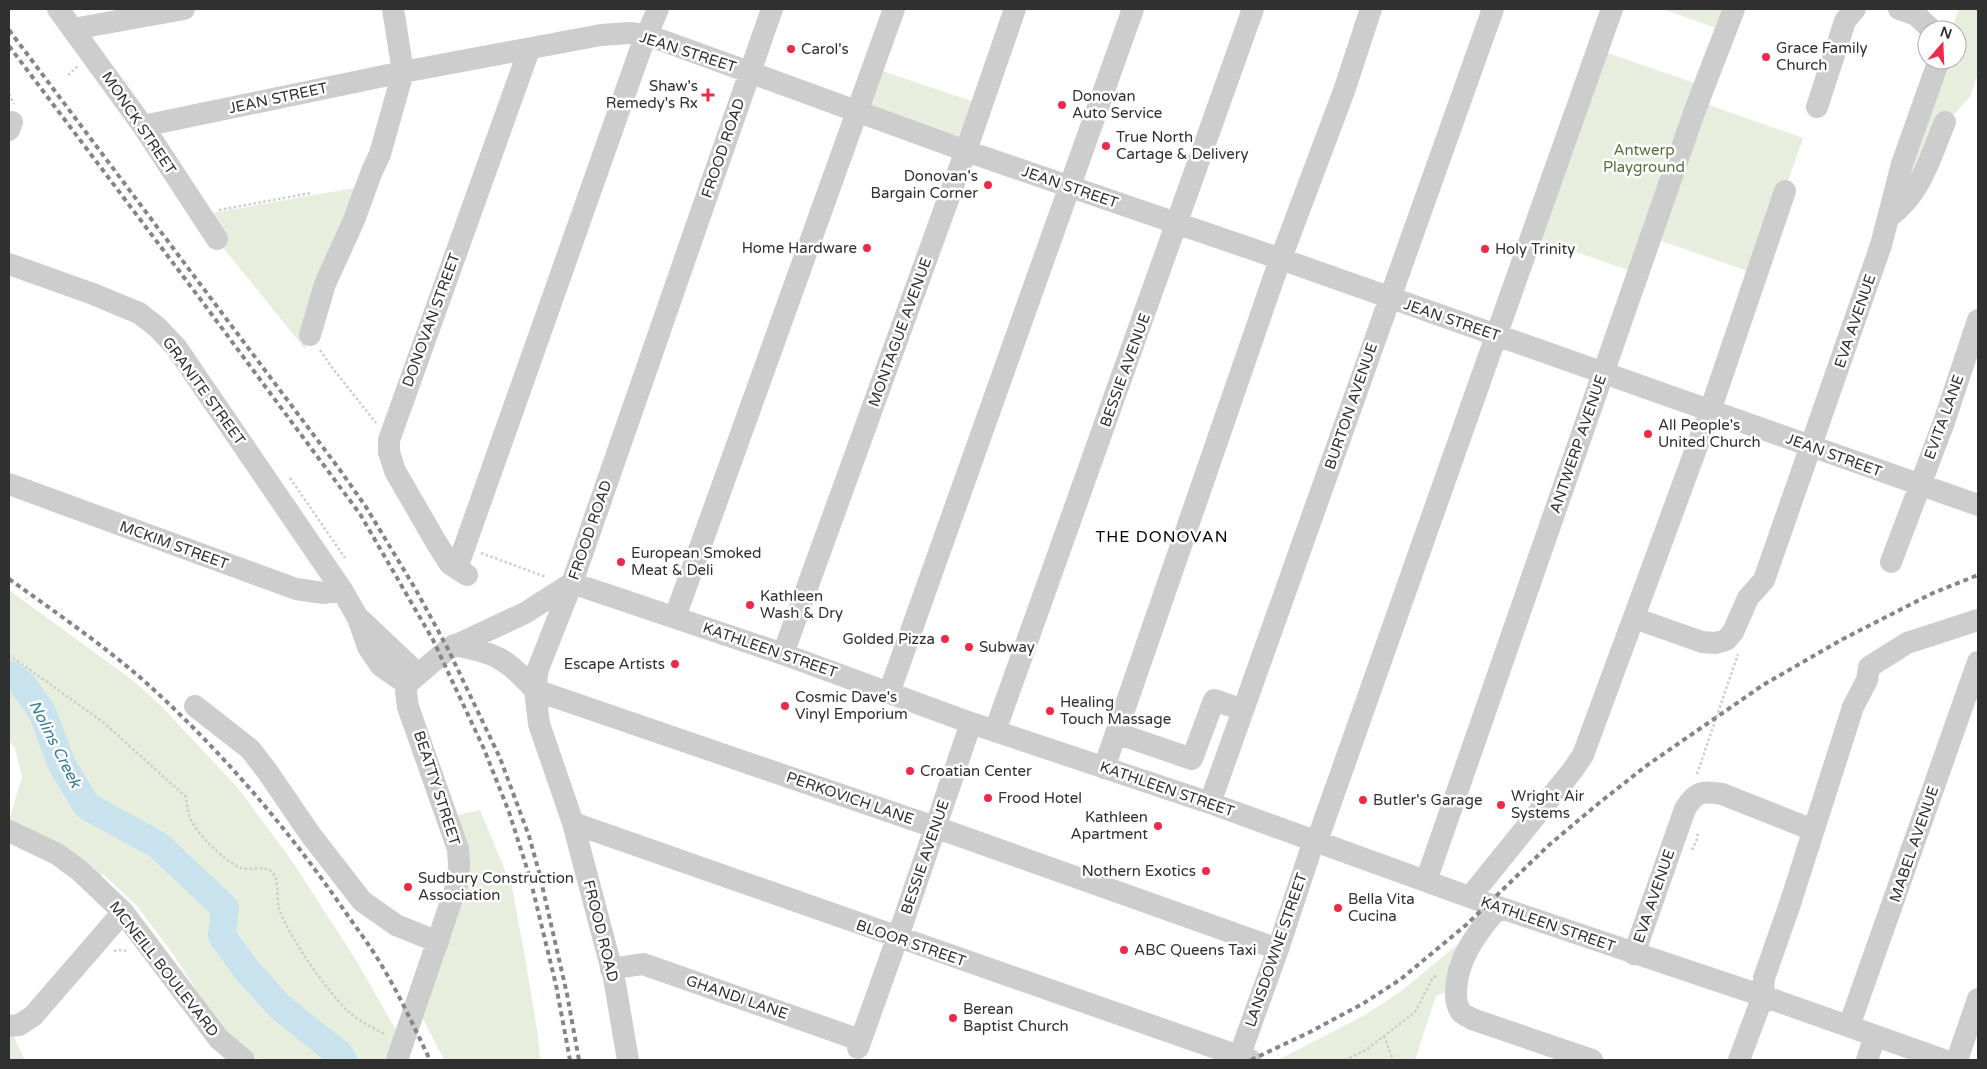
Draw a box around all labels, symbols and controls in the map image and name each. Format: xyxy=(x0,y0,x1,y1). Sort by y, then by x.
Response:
north arrow xyxy=(1917,20,1967,70)
text: N xyxy=(1938,23,1954,43)
street label: JEAN STREET xyxy=(637,28,739,76)
place label: Grace Family Church xyxy=(1776,39,1868,74)
place label: Carol's xyxy=(801,40,849,58)
marker: Carol's xyxy=(785,43,797,55)
marker: Grace Family Church xyxy=(1760,51,1772,63)
street label: MONCK STREET xyxy=(98,68,180,178)
place label: Shaw's Remedy's Rx xyxy=(606,77,698,112)
street label: JEAN STREET xyxy=(227,79,329,117)
place label: Donovan Auto Service xyxy=(1072,87,1162,122)
marker: Shaw's Remedy's Rx xyxy=(702,89,714,101)
street label: FROOD ROAD xyxy=(697,96,749,200)
marker: Donovan Auto Service xyxy=(1056,99,1068,111)
place label: True North Cartage & Delivery xyxy=(1116,128,1249,163)
marker: True North Cartage & Delivery xyxy=(1100,140,1112,152)
park label: Antwerp Playground xyxy=(1603,141,1685,176)
street label: JEAN STREET xyxy=(1020,162,1120,212)
place label: Donovan's Bargain Corner xyxy=(871,167,978,202)
marker: Donovan's Bargain Corner xyxy=(982,179,994,191)
place label: Home Hardware xyxy=(742,239,857,257)
place label: Holy Trinity xyxy=(1495,240,1575,258)
marker: Home Hardware xyxy=(861,242,873,254)
marker: Holy Trinity xyxy=(1479,243,1491,255)
street label: DONOVAN STREET xyxy=(398,251,464,389)
street label: MONTAGUE AVENUE xyxy=(865,255,935,409)
street label: EVA AVENUE xyxy=(1831,272,1879,370)
street label: JEAN STREET xyxy=(1402,295,1502,345)
street label: BESSIE AVENUE xyxy=(1096,311,1154,429)
street label: GRANITE STREET xyxy=(159,334,249,448)
street label: BURTON AVENUE xyxy=(1321,340,1381,472)
street label: ANTWERP AVENUE xyxy=(1546,372,1610,516)
street label: EVITA LANE xyxy=(1920,372,1968,462)
place label: All People's United Church xyxy=(1658,416,1761,451)
marker: All People's United Church xyxy=(1642,428,1654,440)
street label: JEAN STREET xyxy=(1784,429,1884,481)
street label: FROOD ROAD xyxy=(564,478,616,582)
street label: MCKIM STREET xyxy=(117,517,231,573)
district label: THE DONOVAN xyxy=(1095,527,1229,547)
place label: European Smoked Meat & Deli xyxy=(631,544,762,579)
marker: European Smoked Meat & Deli xyxy=(615,556,627,568)
place label: Kathleen Wash & Dry xyxy=(760,587,843,622)
marker: Kathleen Wash & Dry xyxy=(744,599,756,611)
street label: KATHLEEN STREET xyxy=(700,619,840,681)
place label: Golded Pizza xyxy=(842,630,935,648)
marker: Golded Pizza xyxy=(939,633,951,645)
place label: Subway xyxy=(979,638,1035,656)
marker: Subway xyxy=(963,641,975,653)
place label: Escape Artists xyxy=(564,655,665,673)
marker: Escape Artists xyxy=(669,658,681,670)
place label: Cosmic Dave's Vinyl Emporium xyxy=(795,688,908,723)
place label: Healing Touch Massage xyxy=(1060,693,1171,728)
water label: Nolins Creek xyxy=(24,697,86,792)
marker: Cosmic Dave's Vinyl Emporium xyxy=(779,700,791,712)
marker: Healing Touch Massage xyxy=(1044,705,1056,717)
street label: BEATTY STREET xyxy=(410,728,464,848)
street label: KATHLEEN STREET xyxy=(1097,758,1237,820)
place label: Croatian Center xyxy=(920,762,1032,780)
marker: Croatian Center xyxy=(904,765,916,777)
street label: PERKOVICH LANE xyxy=(784,768,916,828)
street label: MABEL AVENUE xyxy=(1886,784,1942,904)
place label: Wright Air Systems xyxy=(1511,787,1585,822)
place label: Frood Hotel xyxy=(998,789,1082,807)
place label: Butler's Garage xyxy=(1373,791,1482,809)
marker: Frood Hotel xyxy=(982,792,994,804)
marker: Butler's Garage xyxy=(1357,794,1369,806)
street label: BESSIE AVENUE xyxy=(897,797,953,917)
marker: Wright Air Systems xyxy=(1495,799,1507,811)
place label: Kathleen Apartment xyxy=(1071,808,1148,843)
marker: Kathleen Apartment xyxy=(1152,820,1164,832)
street label: EVA AVENUE xyxy=(1630,847,1678,945)
place label: Nothern Exotics xyxy=(1082,862,1196,880)
marker: Nothern Exotics xyxy=(1200,865,1212,877)
place label: Sudbury Construction Association xyxy=(418,869,574,904)
street label: LANSDOWNE STREET xyxy=(1241,871,1311,1029)
street label: FROOD ROAD xyxy=(580,878,622,984)
marker: Sudbury Construction Association xyxy=(402,881,414,893)
place label: Bella Vita Cucina xyxy=(1348,890,1415,925)
street label: KATHLEEN STREET xyxy=(1478,893,1618,955)
street label: MCNEILL BOULEVARD xyxy=(105,898,223,1040)
marker: Bella Vita Cucina xyxy=(1332,902,1344,914)
street label: BLOOR STREET xyxy=(854,916,968,970)
place label: ABC Queens Taxi xyxy=(1134,941,1257,959)
marker: ABC Queens Taxi xyxy=(1118,944,1130,956)
street label: GHANDI LANE xyxy=(684,971,790,1023)
place label: Berean Baptist Church xyxy=(963,1000,1069,1035)
marker: Berean Baptist Church xyxy=(947,1012,959,1024)

